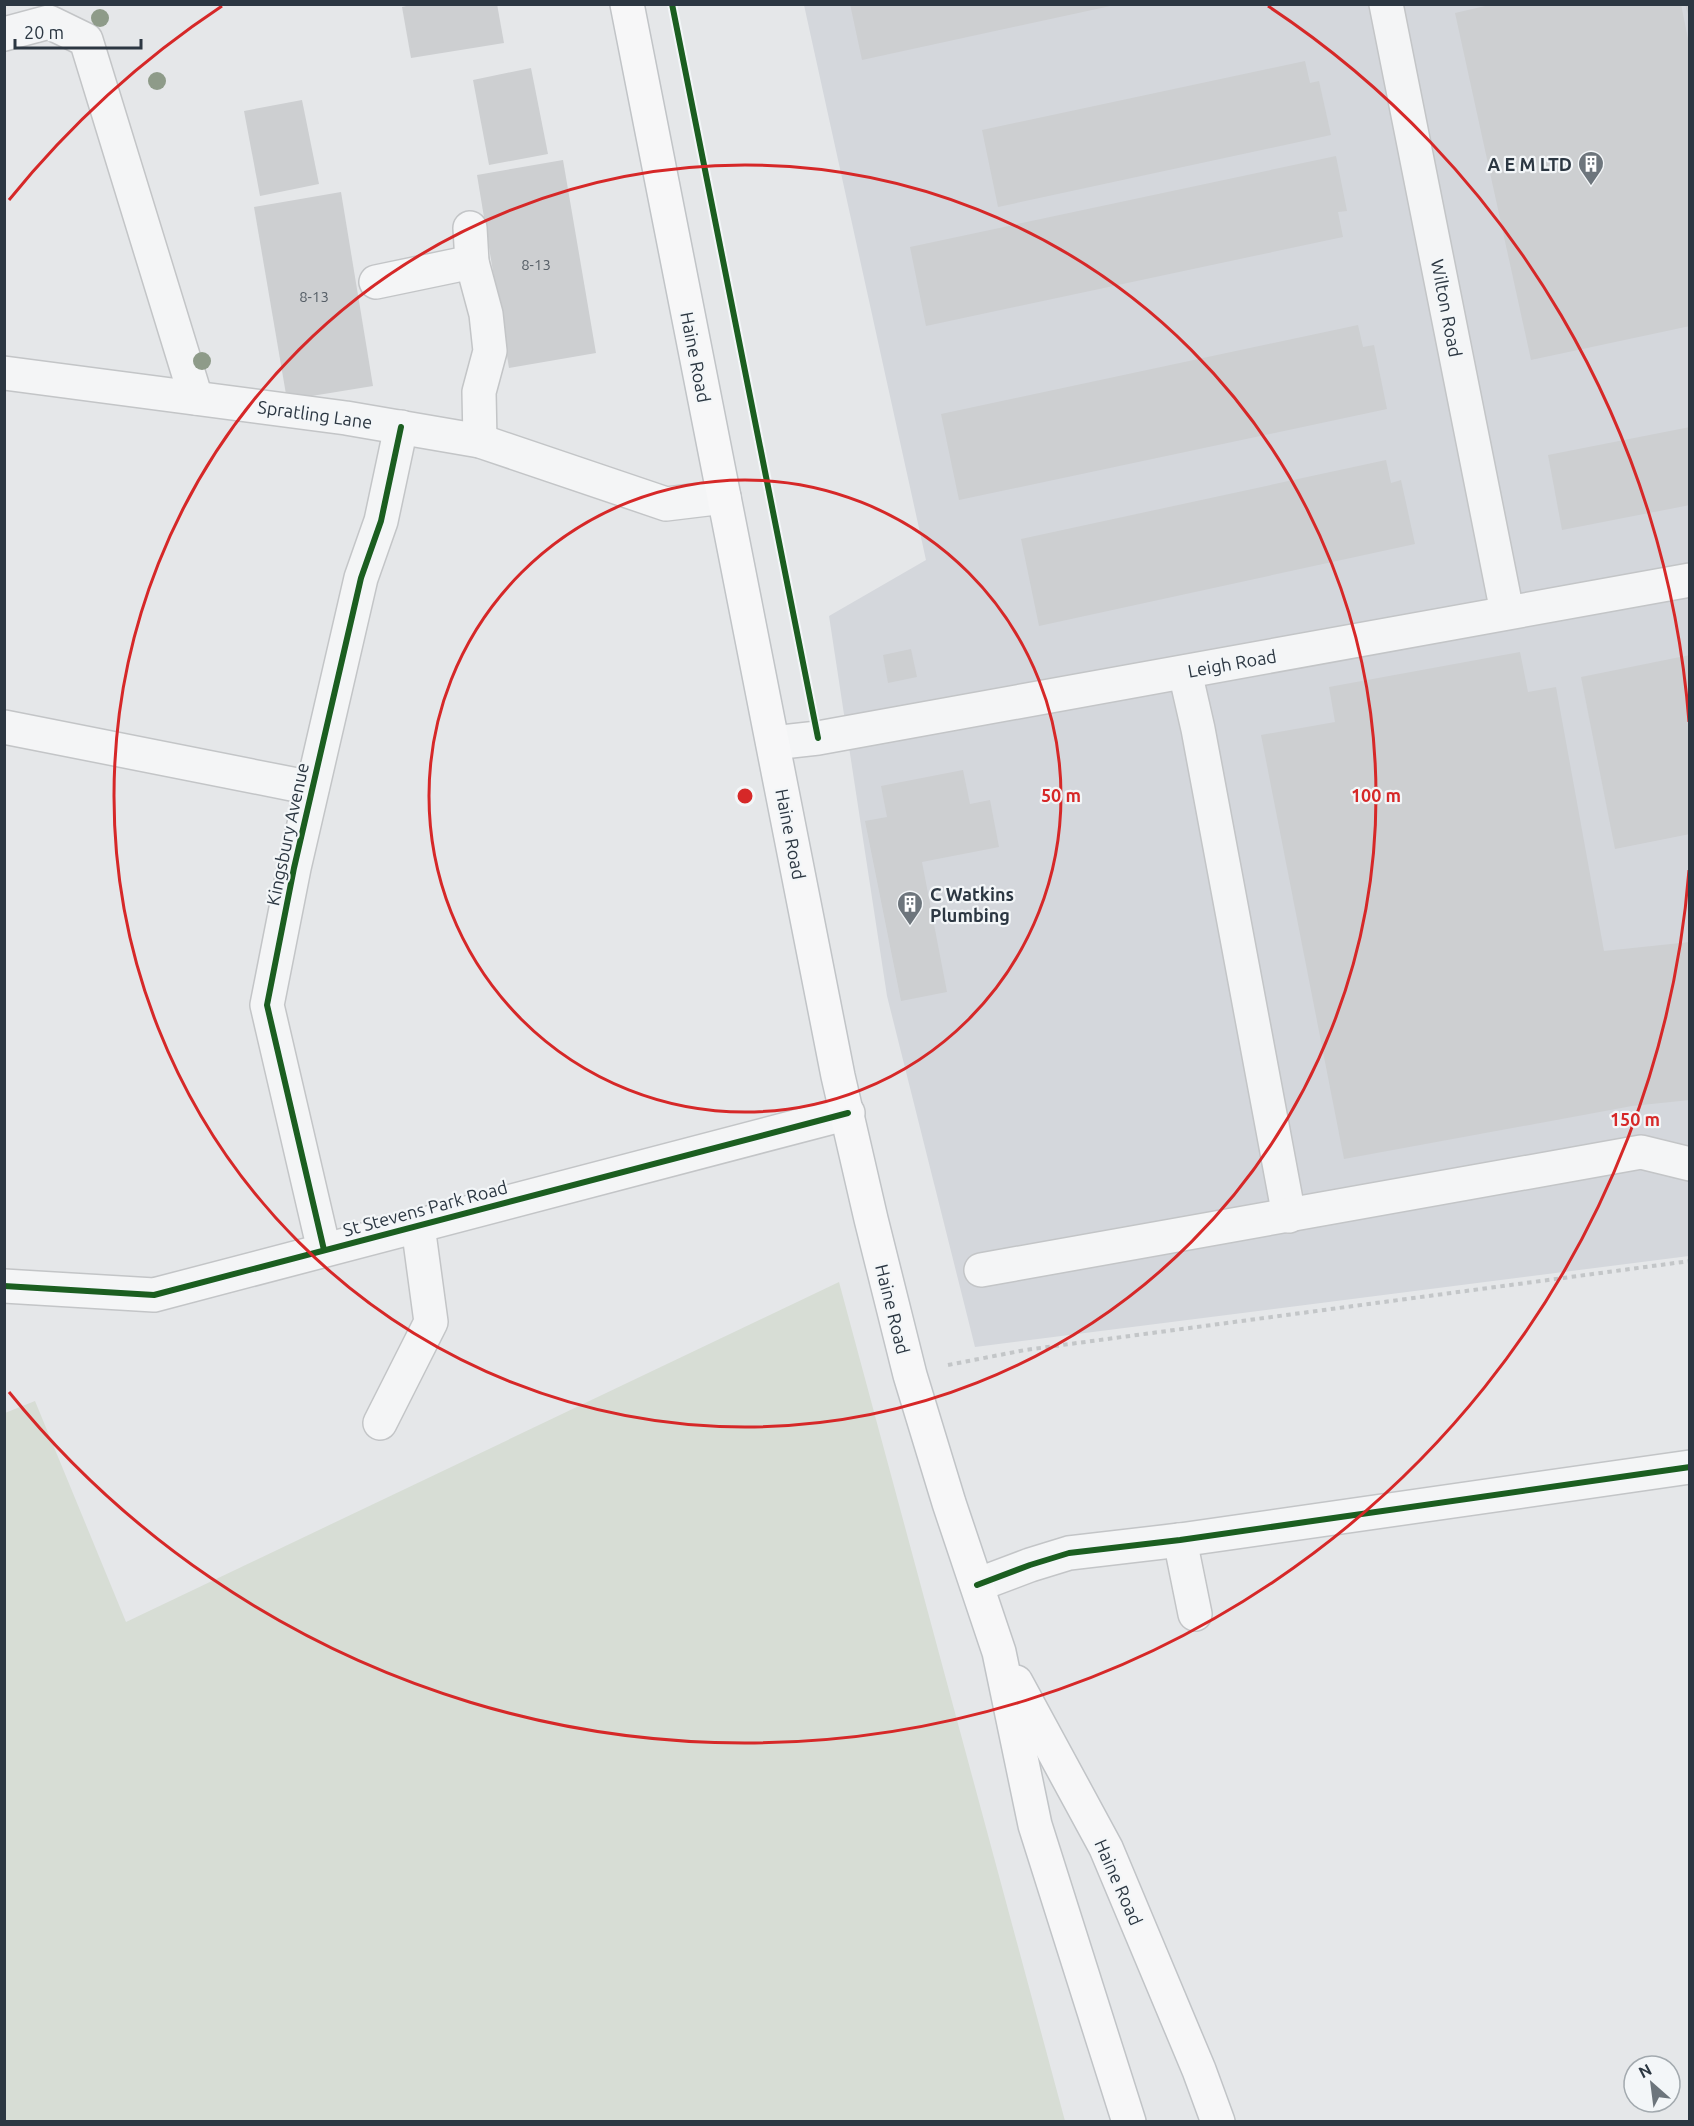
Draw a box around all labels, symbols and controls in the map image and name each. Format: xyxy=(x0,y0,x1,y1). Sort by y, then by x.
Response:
scale bar xyxy=(15,12,141,50)
text: 20 m xyxy=(24,22,64,42)
building icon: A E M LTD xyxy=(1576,149,1606,187)
place label: A E M LTD xyxy=(1487,154,1572,174)
house number: 8-13 xyxy=(521,256,551,273)
street label: Wilton Road xyxy=(1428,257,1466,359)
house number: 8-13 xyxy=(299,288,329,305)
street label: Haine Road xyxy=(677,310,715,404)
street label: Spratling Lane xyxy=(256,396,374,432)
street label: Leigh Road xyxy=(1186,645,1278,681)
street label: Kingsbury Avenue xyxy=(262,761,312,907)
text: 50 m xyxy=(1041,785,1081,805)
text: 100 m xyxy=(1351,785,1401,805)
centre of rings xyxy=(735,786,755,806)
street label: Haine Road xyxy=(772,787,810,881)
place label: C Watkins Plumbing xyxy=(930,884,1014,925)
building icon: C Watkins Plumbing xyxy=(895,889,925,927)
text: 150 m xyxy=(1610,1109,1660,1129)
street label: St Stevens Park Road xyxy=(341,1176,509,1240)
street label: Haine Road xyxy=(872,1262,914,1356)
street label: Haine Road xyxy=(1091,1836,1147,1928)
north arrow xyxy=(1622,2054,1682,2114)
text: N xyxy=(1635,2060,1654,2082)

